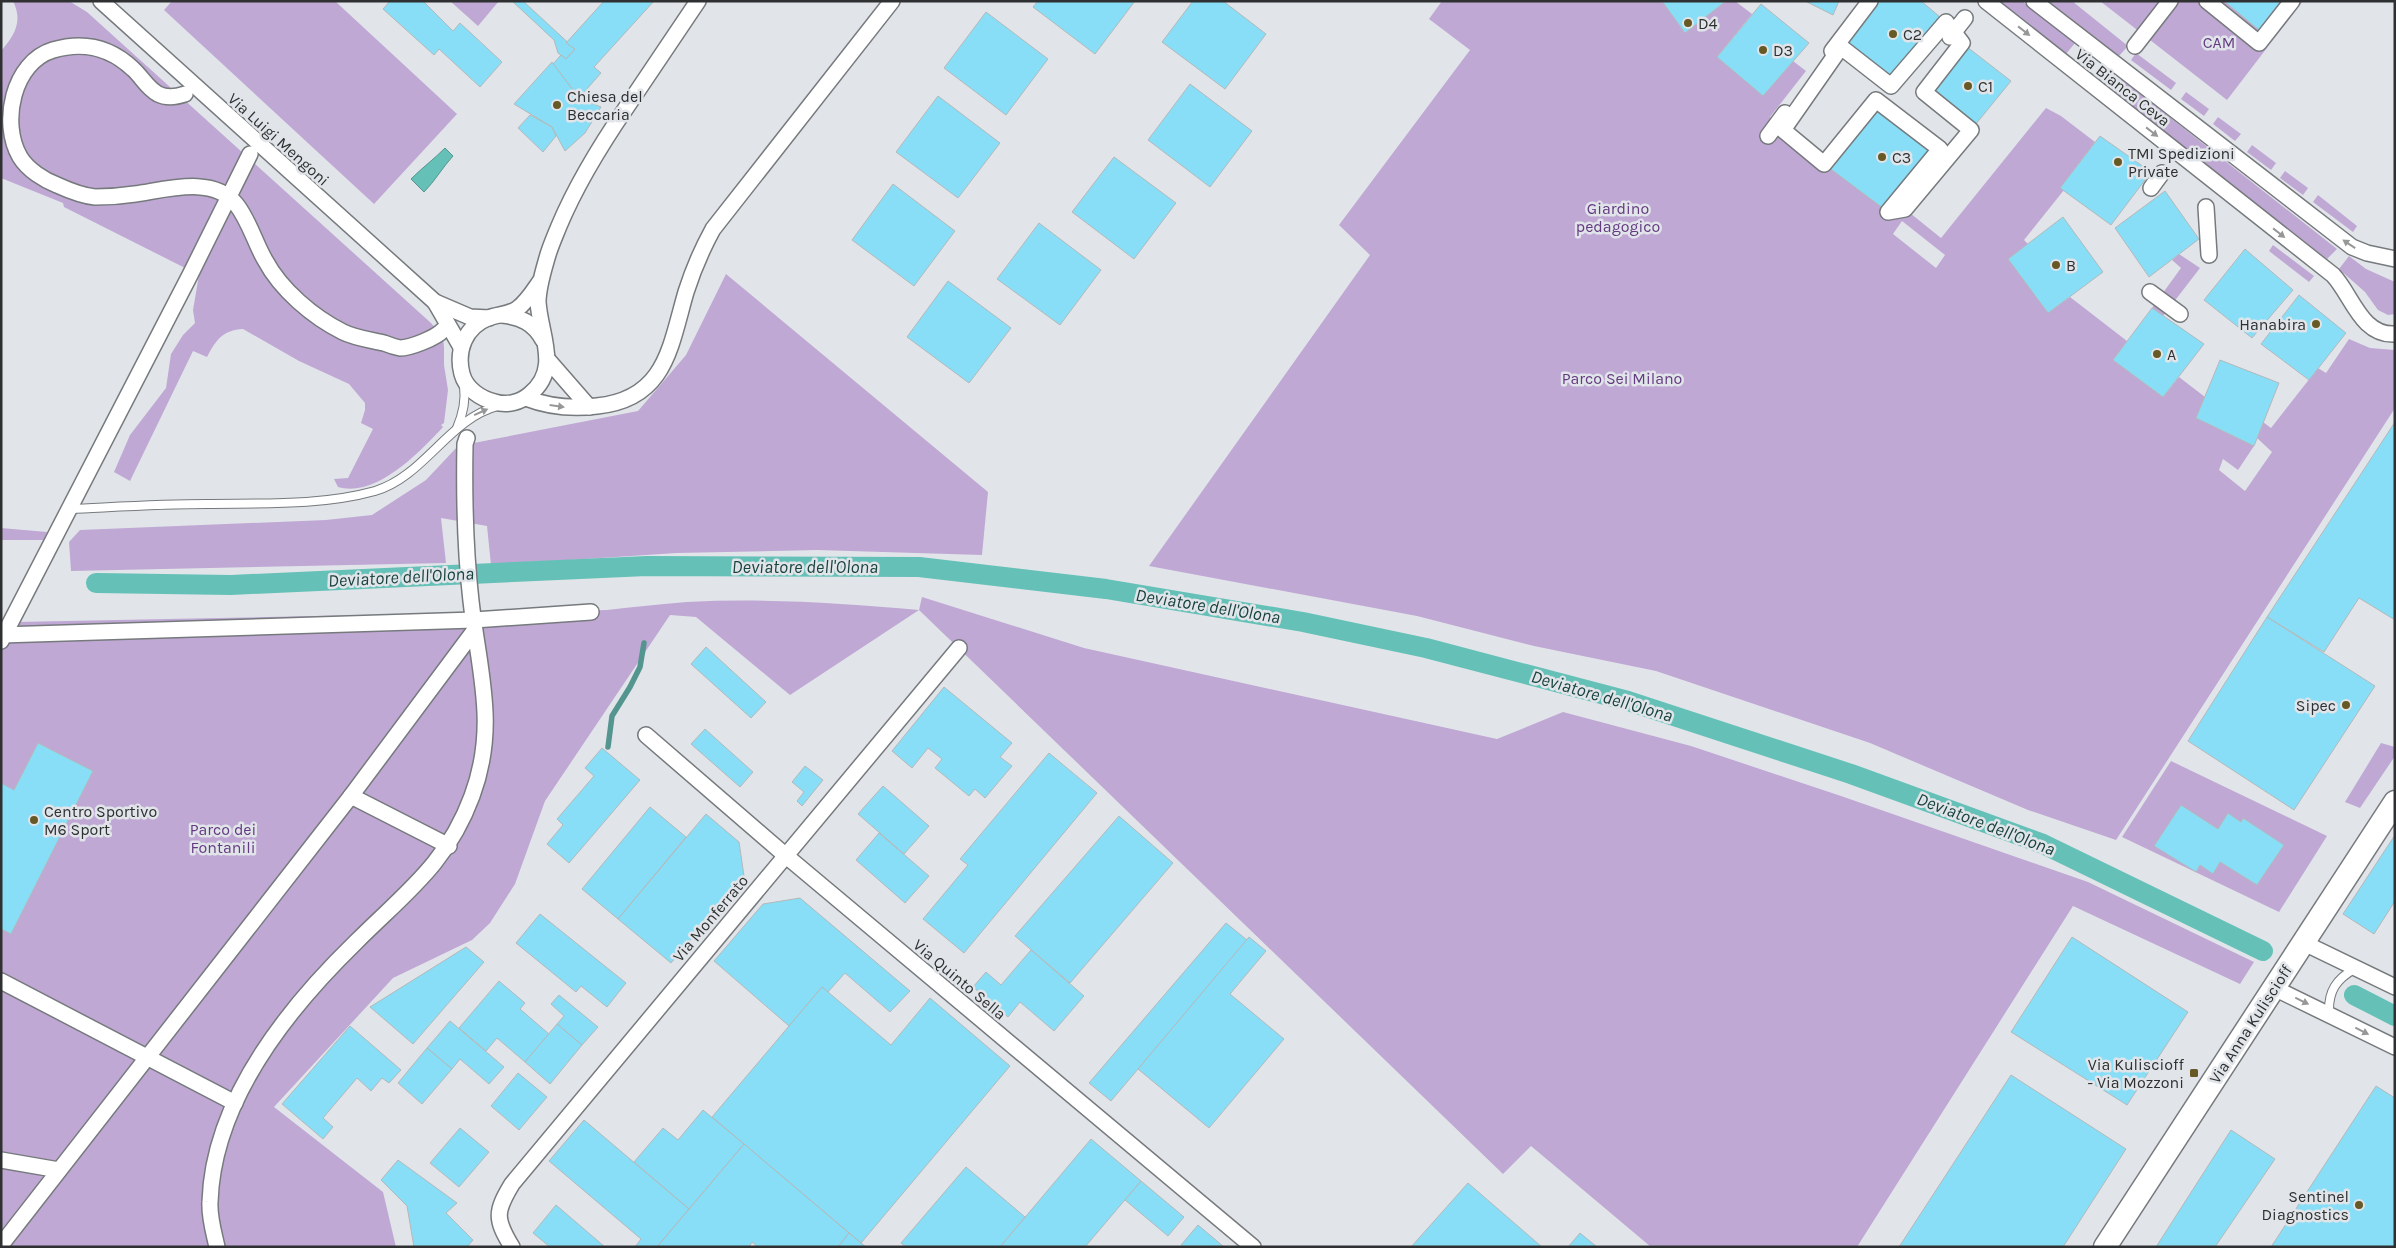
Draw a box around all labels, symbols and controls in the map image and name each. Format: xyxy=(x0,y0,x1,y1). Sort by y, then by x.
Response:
place label: D4 xyxy=(1698,14,1718,33)
marker: D4 xyxy=(1682,17,1694,29)
place label: C2 xyxy=(1903,25,1922,44)
one-way arrow xyxy=(2017,26,2030,37)
marker: C2 xyxy=(1887,28,1899,40)
park label: CAM xyxy=(2203,33,2235,52)
place label: D3 xyxy=(1773,41,1793,60)
marker: D3 xyxy=(1757,44,1769,56)
street label: Via Bianca Ceva xyxy=(2071,44,2174,130)
place label: C1 xyxy=(1978,77,1993,96)
marker: C1 xyxy=(1962,80,1974,92)
place label: Chiesa del Beccaria xyxy=(567,87,643,124)
street label: Via Luigi Mengoni xyxy=(224,89,333,190)
marker: Chiesa del Beccaria xyxy=(551,99,563,111)
one-way arrow xyxy=(2145,126,2158,137)
place label: TMI Spedizioni Private xyxy=(2128,144,2235,181)
place label: C3 xyxy=(1892,148,1911,167)
marker: C3 xyxy=(1876,151,1888,163)
marker: TMI Spedizioni Private xyxy=(2112,156,2124,168)
park label: Giardino pedagogico xyxy=(1576,199,1660,236)
one-way arrow xyxy=(2272,228,2286,238)
one-way arrow xyxy=(2342,239,2356,249)
place label: B xyxy=(2066,256,2076,275)
marker: B xyxy=(2050,259,2062,271)
place label: Hanabira xyxy=(2239,315,2306,334)
marker: Hanabira xyxy=(2310,318,2322,330)
place label: A xyxy=(2167,345,2176,364)
marker: A xyxy=(2151,348,2163,360)
park label: Parco Sei Milano xyxy=(1562,369,1682,388)
one-way arrow xyxy=(549,402,565,410)
one-way arrow xyxy=(474,408,488,416)
water label: Deviatore dell'Olona xyxy=(732,556,878,578)
water label: Deviatore dell'Olona xyxy=(327,562,475,592)
water label: Deviatore dell'Olona xyxy=(1134,584,1282,628)
water label: Deviatore dell'Olona xyxy=(1529,665,1675,727)
place label: Sipec xyxy=(2296,696,2336,715)
marker: Sipec xyxy=(2340,699,2352,711)
water label: Deviatore dell'Olona xyxy=(1914,788,2058,860)
place label: Centro Sportivo M6 Sport xyxy=(44,802,157,839)
marker: Centro Sportivo M6 Sport xyxy=(28,814,40,826)
park label: Parco dei Fontanili xyxy=(190,820,256,857)
street label: Via Monferrato xyxy=(669,871,752,965)
street label: Via Quinto Sella xyxy=(909,935,1010,1024)
street label: Via Anna Kuliscioff xyxy=(2205,961,2296,1087)
one-way arrow xyxy=(2295,997,2309,1005)
one-way arrow xyxy=(2355,1027,2369,1035)
place label: Via Kuliscioff - Via Mozzoni xyxy=(2088,1055,2185,1092)
marker: Via Kuliscioff - Via Mozzoni xyxy=(2188,1067,2200,1079)
place label: Sentinel Diagnostics xyxy=(2262,1187,2349,1224)
marker: Sentinel Diagnostics xyxy=(2353,1199,2365,1211)

